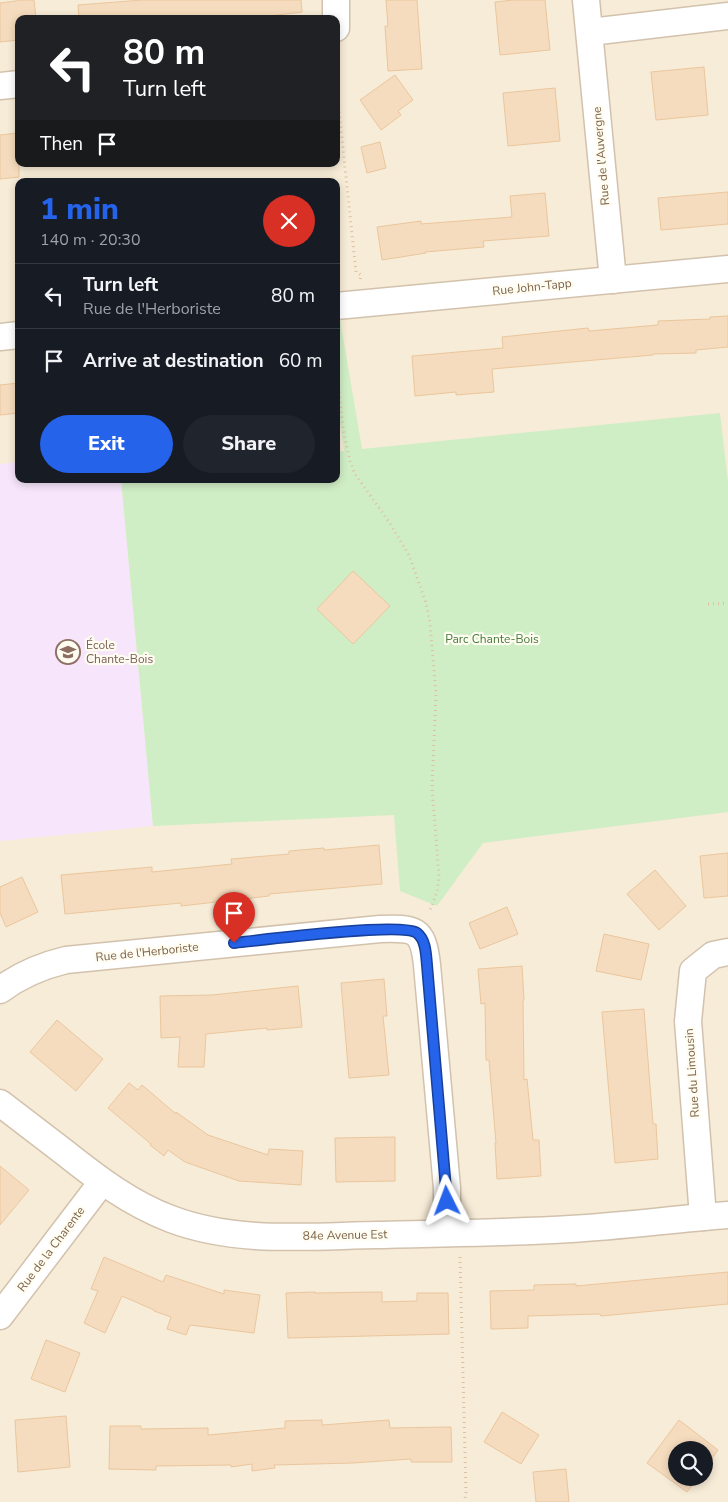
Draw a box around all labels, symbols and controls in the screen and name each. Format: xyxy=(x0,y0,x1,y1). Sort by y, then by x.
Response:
text: 80 m xyxy=(123,29,205,76)
icon: left xyxy=(40,35,105,100)
text: Turn left xyxy=(123,74,206,104)
street label: Rue de l'Auvergne xyxy=(589,106,613,206)
icon: arrive xyxy=(93,130,121,158)
text: Then xyxy=(40,131,83,157)
text: 1 min xyxy=(40,189,119,230)
button: close xyxy=(263,195,315,247)
text: 140 m · 20:30 xyxy=(40,229,141,251)
text: Turn left xyxy=(83,272,158,298)
street label: Rue John-Tapp xyxy=(492,275,572,299)
icon: left xyxy=(40,282,68,310)
text: 80 m xyxy=(271,283,315,309)
text: Rue de l'Herboriste xyxy=(83,298,221,320)
icon: arrive xyxy=(40,347,68,375)
text: Arrive at destination xyxy=(83,348,264,374)
text: 60 m xyxy=(279,348,323,374)
button: Exit xyxy=(40,415,173,473)
button: Share xyxy=(183,415,315,473)
park label: Parc Chante-Bois xyxy=(445,631,539,647)
place label: École Chante-Bois xyxy=(86,637,153,667)
school or university icon: École Chante-Bois xyxy=(55,639,81,665)
pin xyxy=(213,892,255,943)
icon: arrive xyxy=(220,899,248,927)
street label: Rue de l'Herboriste xyxy=(95,939,199,965)
street label: Rue du Limousin xyxy=(681,1028,703,1118)
position arrow xyxy=(420,1174,472,1226)
street label: Rue de la Charente xyxy=(14,1203,88,1295)
street label: 84e Avenue Est xyxy=(303,1226,388,1244)
map controls xyxy=(668,1441,713,1486)
button: search xyxy=(668,1441,713,1486)

